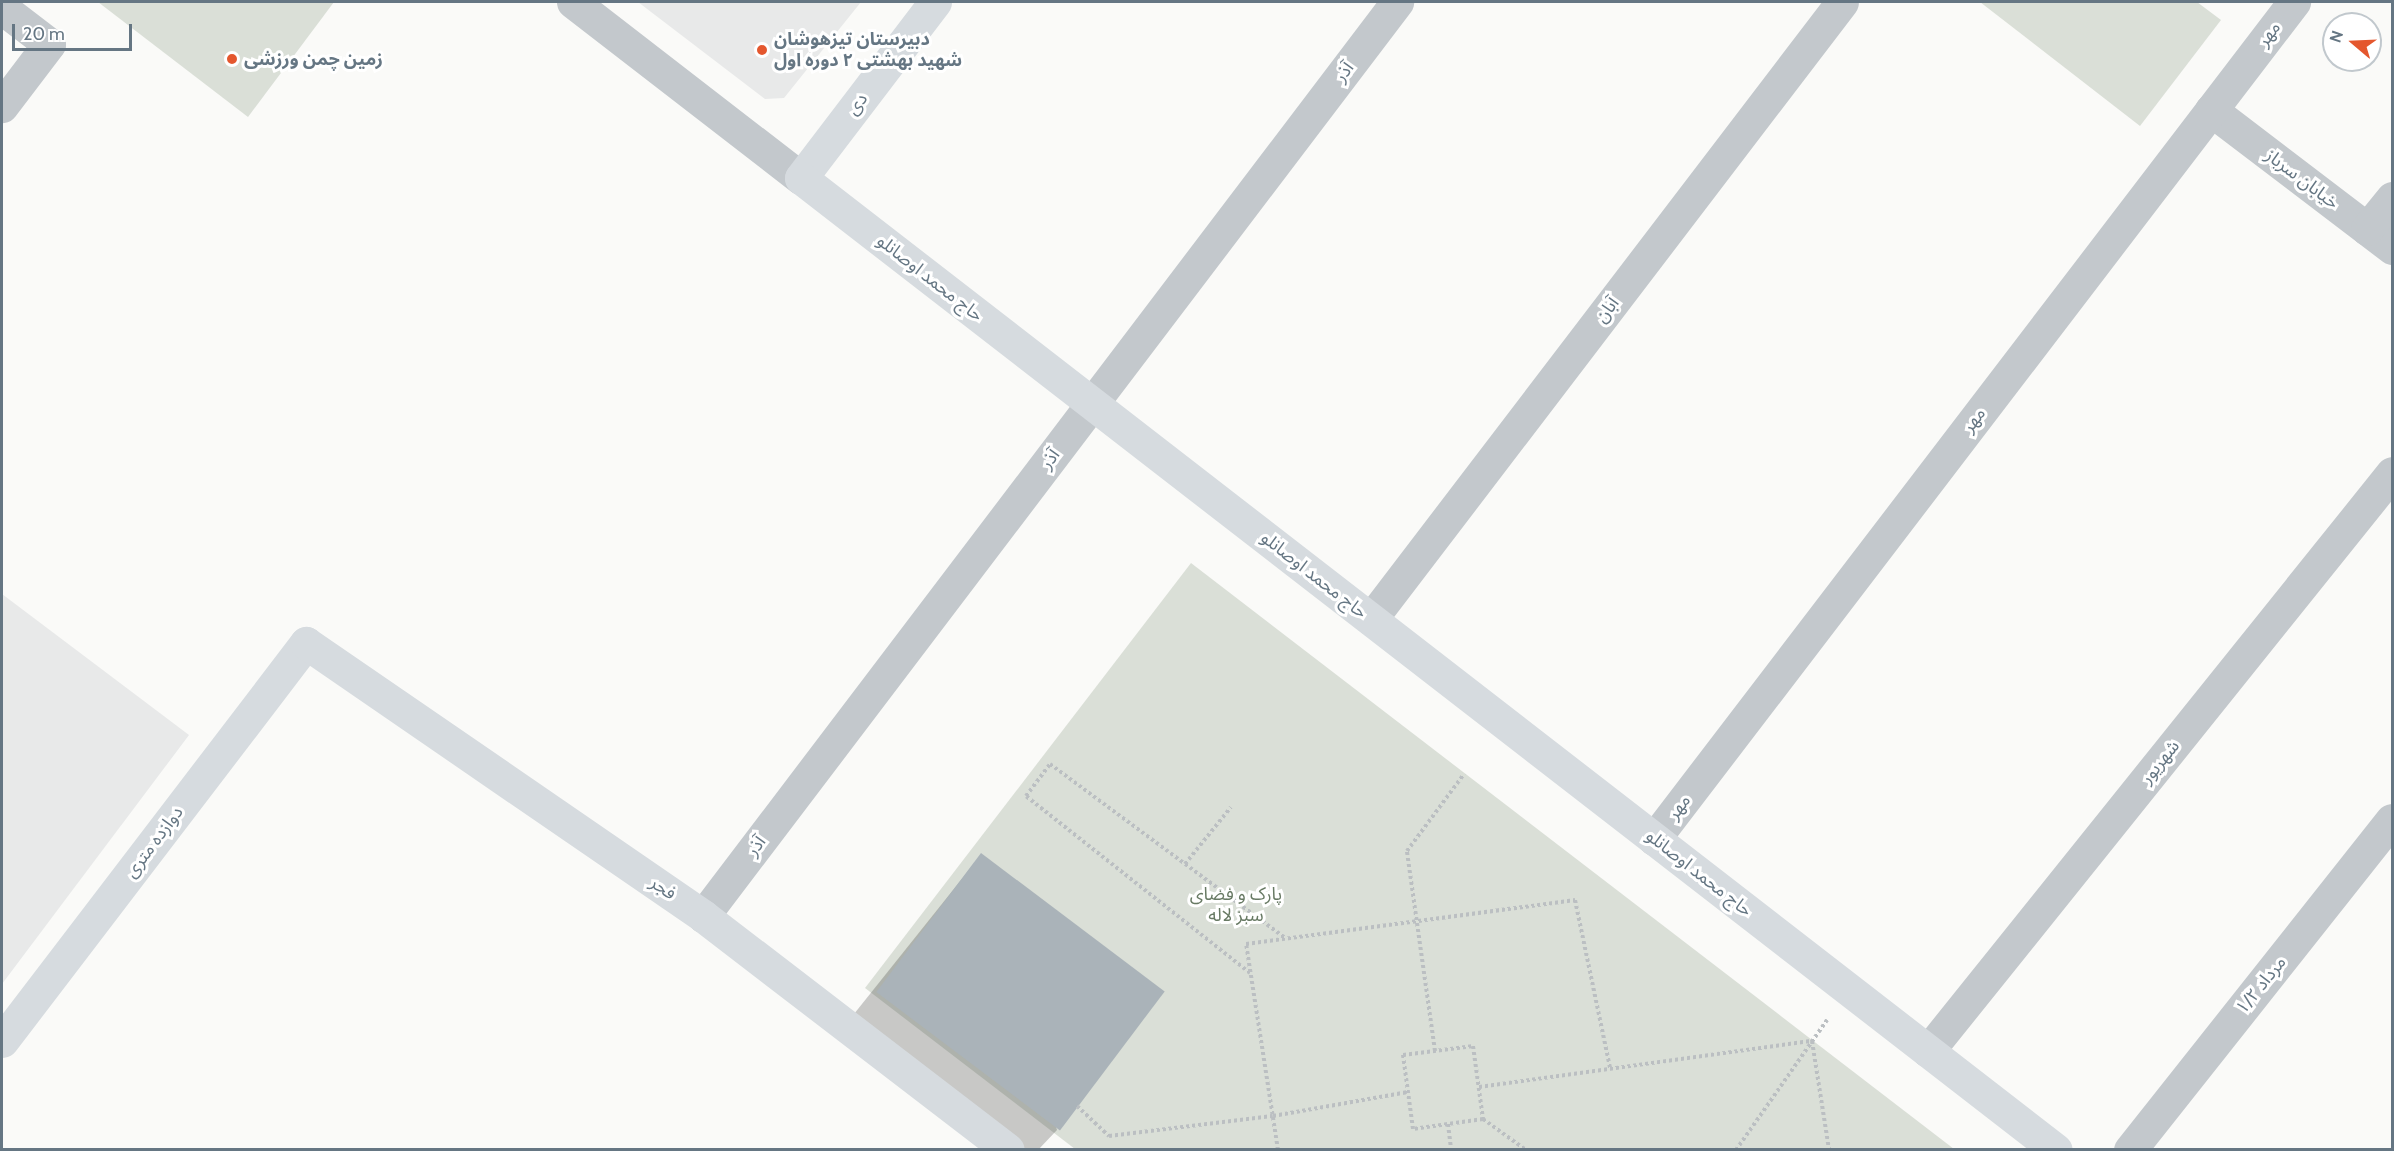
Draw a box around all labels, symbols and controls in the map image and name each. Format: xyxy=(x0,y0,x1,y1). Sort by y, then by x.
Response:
scale bar xyxy=(15,12,135,50)
north arrow xyxy=(2322,12,2382,72)
street label: مهر xyxy=(2253,17,2285,51)
text: 20 m xyxy=(23,23,65,45)
text: N xyxy=(2326,28,2347,45)
place label: دبیرستان تیزهوشان شهید بهشتی ۲ دوره اول xyxy=(774,29,962,72)
marker: دبیرستان تیزهوشان شهید بهشتی ۲ دوره اول xyxy=(755,43,769,57)
place label: زمین چمن ورزشی xyxy=(244,48,383,70)
marker: زمین چمن ورزشی xyxy=(225,52,239,66)
street label: آذر xyxy=(1330,58,1358,86)
street label: دی xyxy=(842,89,872,119)
street label: خیابان سرباز xyxy=(2261,144,2343,214)
street label: حاج محمد اوصانلو xyxy=(873,230,987,326)
street label: آبان xyxy=(1590,293,1624,327)
street label: مهر xyxy=(1958,403,1990,437)
street label: آذر xyxy=(1036,445,1064,473)
street label: حاج محمد اوصانلو xyxy=(1257,527,1371,623)
street label: شهریور xyxy=(2136,736,2184,788)
street label: مهر xyxy=(1663,790,1695,824)
street label: دوازده متری xyxy=(120,802,188,882)
street label: حاج محمد اوصانلو xyxy=(1642,825,1756,921)
street label: آذر xyxy=(742,832,770,860)
street label: فجر xyxy=(646,872,680,904)
park label: پارک و فضای سبز لاله xyxy=(1190,884,1282,926)
street label: مرداد ۱/۲ xyxy=(2231,952,2291,1018)

